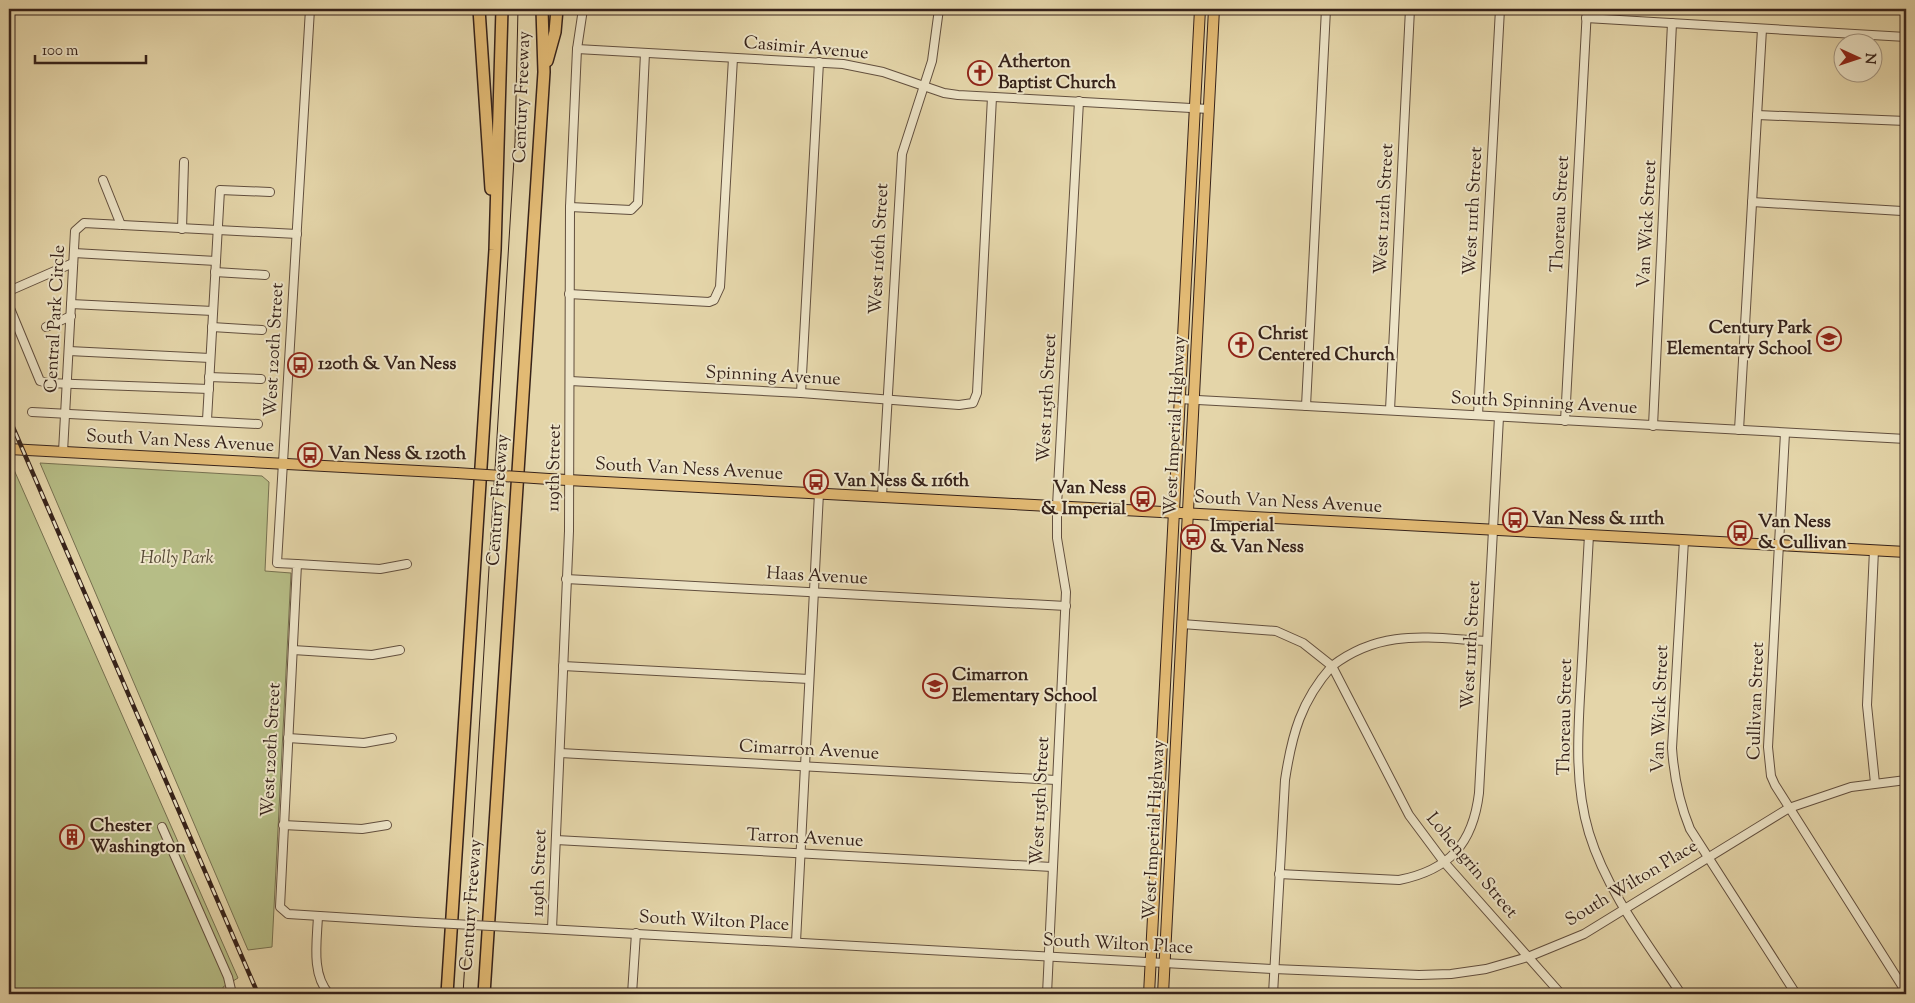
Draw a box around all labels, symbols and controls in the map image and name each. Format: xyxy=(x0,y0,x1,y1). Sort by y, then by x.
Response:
street label: Century Freeway xyxy=(508,30,538,164)
street label: Casimir Avenue xyxy=(742,31,870,67)
scale bar xyxy=(35,32,146,64)
north arrow xyxy=(1832,32,1882,82)
text: 100 m xyxy=(42,41,79,62)
place label: Atherton Baptist Church xyxy=(998,50,1117,97)
text: N xyxy=(1859,52,1879,65)
church icon: Atherton Baptist Church xyxy=(967,60,993,86)
street label: West 112th Street xyxy=(1369,143,1401,275)
street label: West 111th Street xyxy=(1458,146,1490,276)
street label: Thoreau Street xyxy=(1545,155,1577,273)
street label: Van Wick Street xyxy=(1632,159,1664,289)
street label: West 116th Street xyxy=(864,182,896,316)
street label: Central Park Circle xyxy=(39,244,73,394)
street label: West 120th Street xyxy=(258,282,292,418)
place label: Century Park Elementary School xyxy=(1667,316,1813,363)
place label: Christ Centered Church xyxy=(1258,322,1396,369)
school or university icon: Century Park Elementary School xyxy=(1816,326,1842,352)
church icon: Christ Centered Church xyxy=(1228,332,1254,358)
street label: West 115th Street xyxy=(1032,333,1064,463)
street label: West Imperial Highway xyxy=(1158,335,1194,517)
bus stop icon: 120th & Van Ness xyxy=(287,352,313,378)
place label: 120th & Van Ness xyxy=(318,352,456,378)
street label: Spinning Avenue xyxy=(705,360,841,394)
street label: South Spinning Avenue xyxy=(1450,386,1638,422)
street label: South Van Ness Avenue xyxy=(85,424,275,460)
street label: 119th Street xyxy=(541,424,569,512)
street label: Century Freeway xyxy=(481,433,517,567)
bus stop icon: Van Ness & 120th xyxy=(297,442,323,468)
place label: Van Ness & 120th xyxy=(328,442,467,468)
street label: South Van Ness Avenue xyxy=(594,452,784,488)
bus stop icon: Van Ness & 116th xyxy=(803,469,829,495)
place label: Van Ness & 116th xyxy=(834,469,970,495)
place label: Van Ness & Imperial xyxy=(1041,476,1127,523)
street label: South Van Ness Avenue xyxy=(1193,485,1383,521)
bus stop icon: Van Ness & Imperial xyxy=(1130,486,1156,512)
bus stop icon: Van Ness & 111th xyxy=(1502,507,1528,533)
place label: Van Ness & 111th xyxy=(1532,507,1665,533)
place label: Van Ness & Cullivan xyxy=(1758,510,1847,557)
place label: Imperial & Van Ness xyxy=(1210,514,1304,561)
bus stop icon: Van Ness & Cullivan xyxy=(1727,520,1753,546)
bus stop icon: Imperial & Van Ness xyxy=(1180,524,1206,550)
park label: Holly Park xyxy=(140,546,214,572)
street label: Haas Avenue xyxy=(765,561,869,593)
street label: West 111th Street xyxy=(1456,580,1488,710)
street label: Cullivan Street xyxy=(1742,641,1772,761)
street label: Van Wick Street xyxy=(1646,644,1676,774)
street label: Thoreau Street xyxy=(1552,658,1580,776)
place label: Cimarron Elementary School xyxy=(952,663,1098,710)
school or university icon: Cimarron Elementary School xyxy=(922,673,948,699)
street label: West 120th Street xyxy=(255,682,289,818)
street label: Cimarron Avenue xyxy=(738,734,880,768)
street label: West 115th Street xyxy=(1025,736,1057,866)
street label: West Imperial Highway xyxy=(1137,739,1173,921)
street label: Lohengrin Street xyxy=(1419,807,1523,925)
place label: Chester Washington xyxy=(90,814,186,861)
street label: Tarron Avenue xyxy=(746,823,864,855)
building icon: Chester Washington xyxy=(59,824,85,850)
street label: 119th Street xyxy=(525,829,555,917)
street label: South Wilton Place xyxy=(1561,834,1703,934)
street label: Century Freeway xyxy=(454,838,490,972)
street label: South Wilton Place xyxy=(638,905,790,939)
street label: South Wilton Place xyxy=(1042,928,1194,962)

